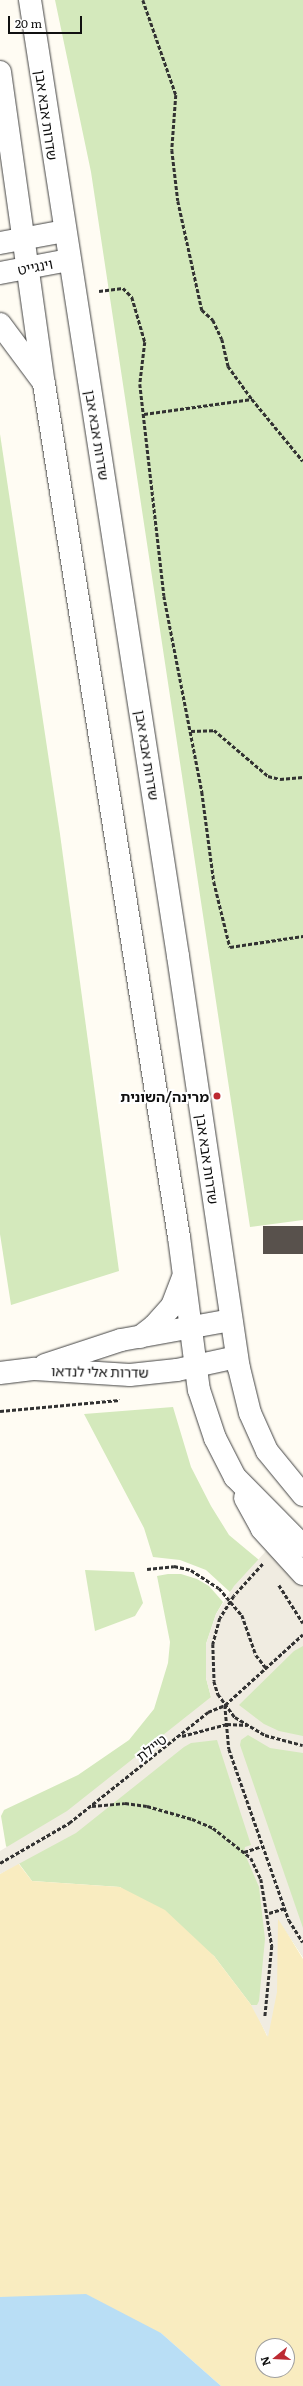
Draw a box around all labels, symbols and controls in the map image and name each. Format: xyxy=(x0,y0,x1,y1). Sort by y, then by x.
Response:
scale bar xyxy=(10,8,84,34)
text: 20 m xyxy=(15,14,42,32)
street label: שדרות אבא אבן xyxy=(32,69,62,161)
street label: וינגייט xyxy=(16,254,54,278)
street label: שדרות אבא אבן xyxy=(83,389,113,481)
street label: שדרות אבא אבן xyxy=(133,709,163,801)
place label: מרינה/השונית xyxy=(120,1088,209,1104)
marker: מרינה/השונית xyxy=(212,1091,222,1101)
street label: שדרות אבא אבן xyxy=(193,1113,223,1205)
street label: שדרות אלי לנדאו xyxy=(51,1362,149,1380)
street label: טיילת xyxy=(132,1730,170,1764)
north arrow xyxy=(255,2338,295,2378)
text: N xyxy=(256,2355,274,2368)

